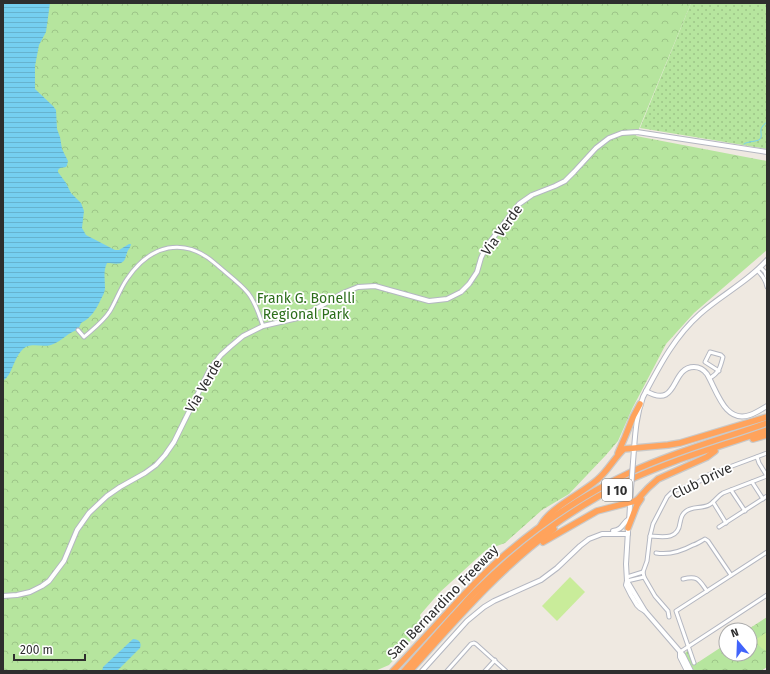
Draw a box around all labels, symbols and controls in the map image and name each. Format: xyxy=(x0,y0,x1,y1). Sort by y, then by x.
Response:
street label: Via Verde xyxy=(478,201,526,259)
park label: Frank G. Bonelli Regional Park xyxy=(257,290,355,323)
street label: Via Verde xyxy=(182,356,226,416)
street label: Club Drive xyxy=(669,459,735,503)
road number: I 10 xyxy=(602,479,632,501)
street label: San Bernardino Freeway xyxy=(384,541,502,663)
north arrow xyxy=(718,622,758,662)
text: N xyxy=(729,626,740,640)
scale bar xyxy=(14,636,85,662)
text: 200 m xyxy=(20,643,53,657)

